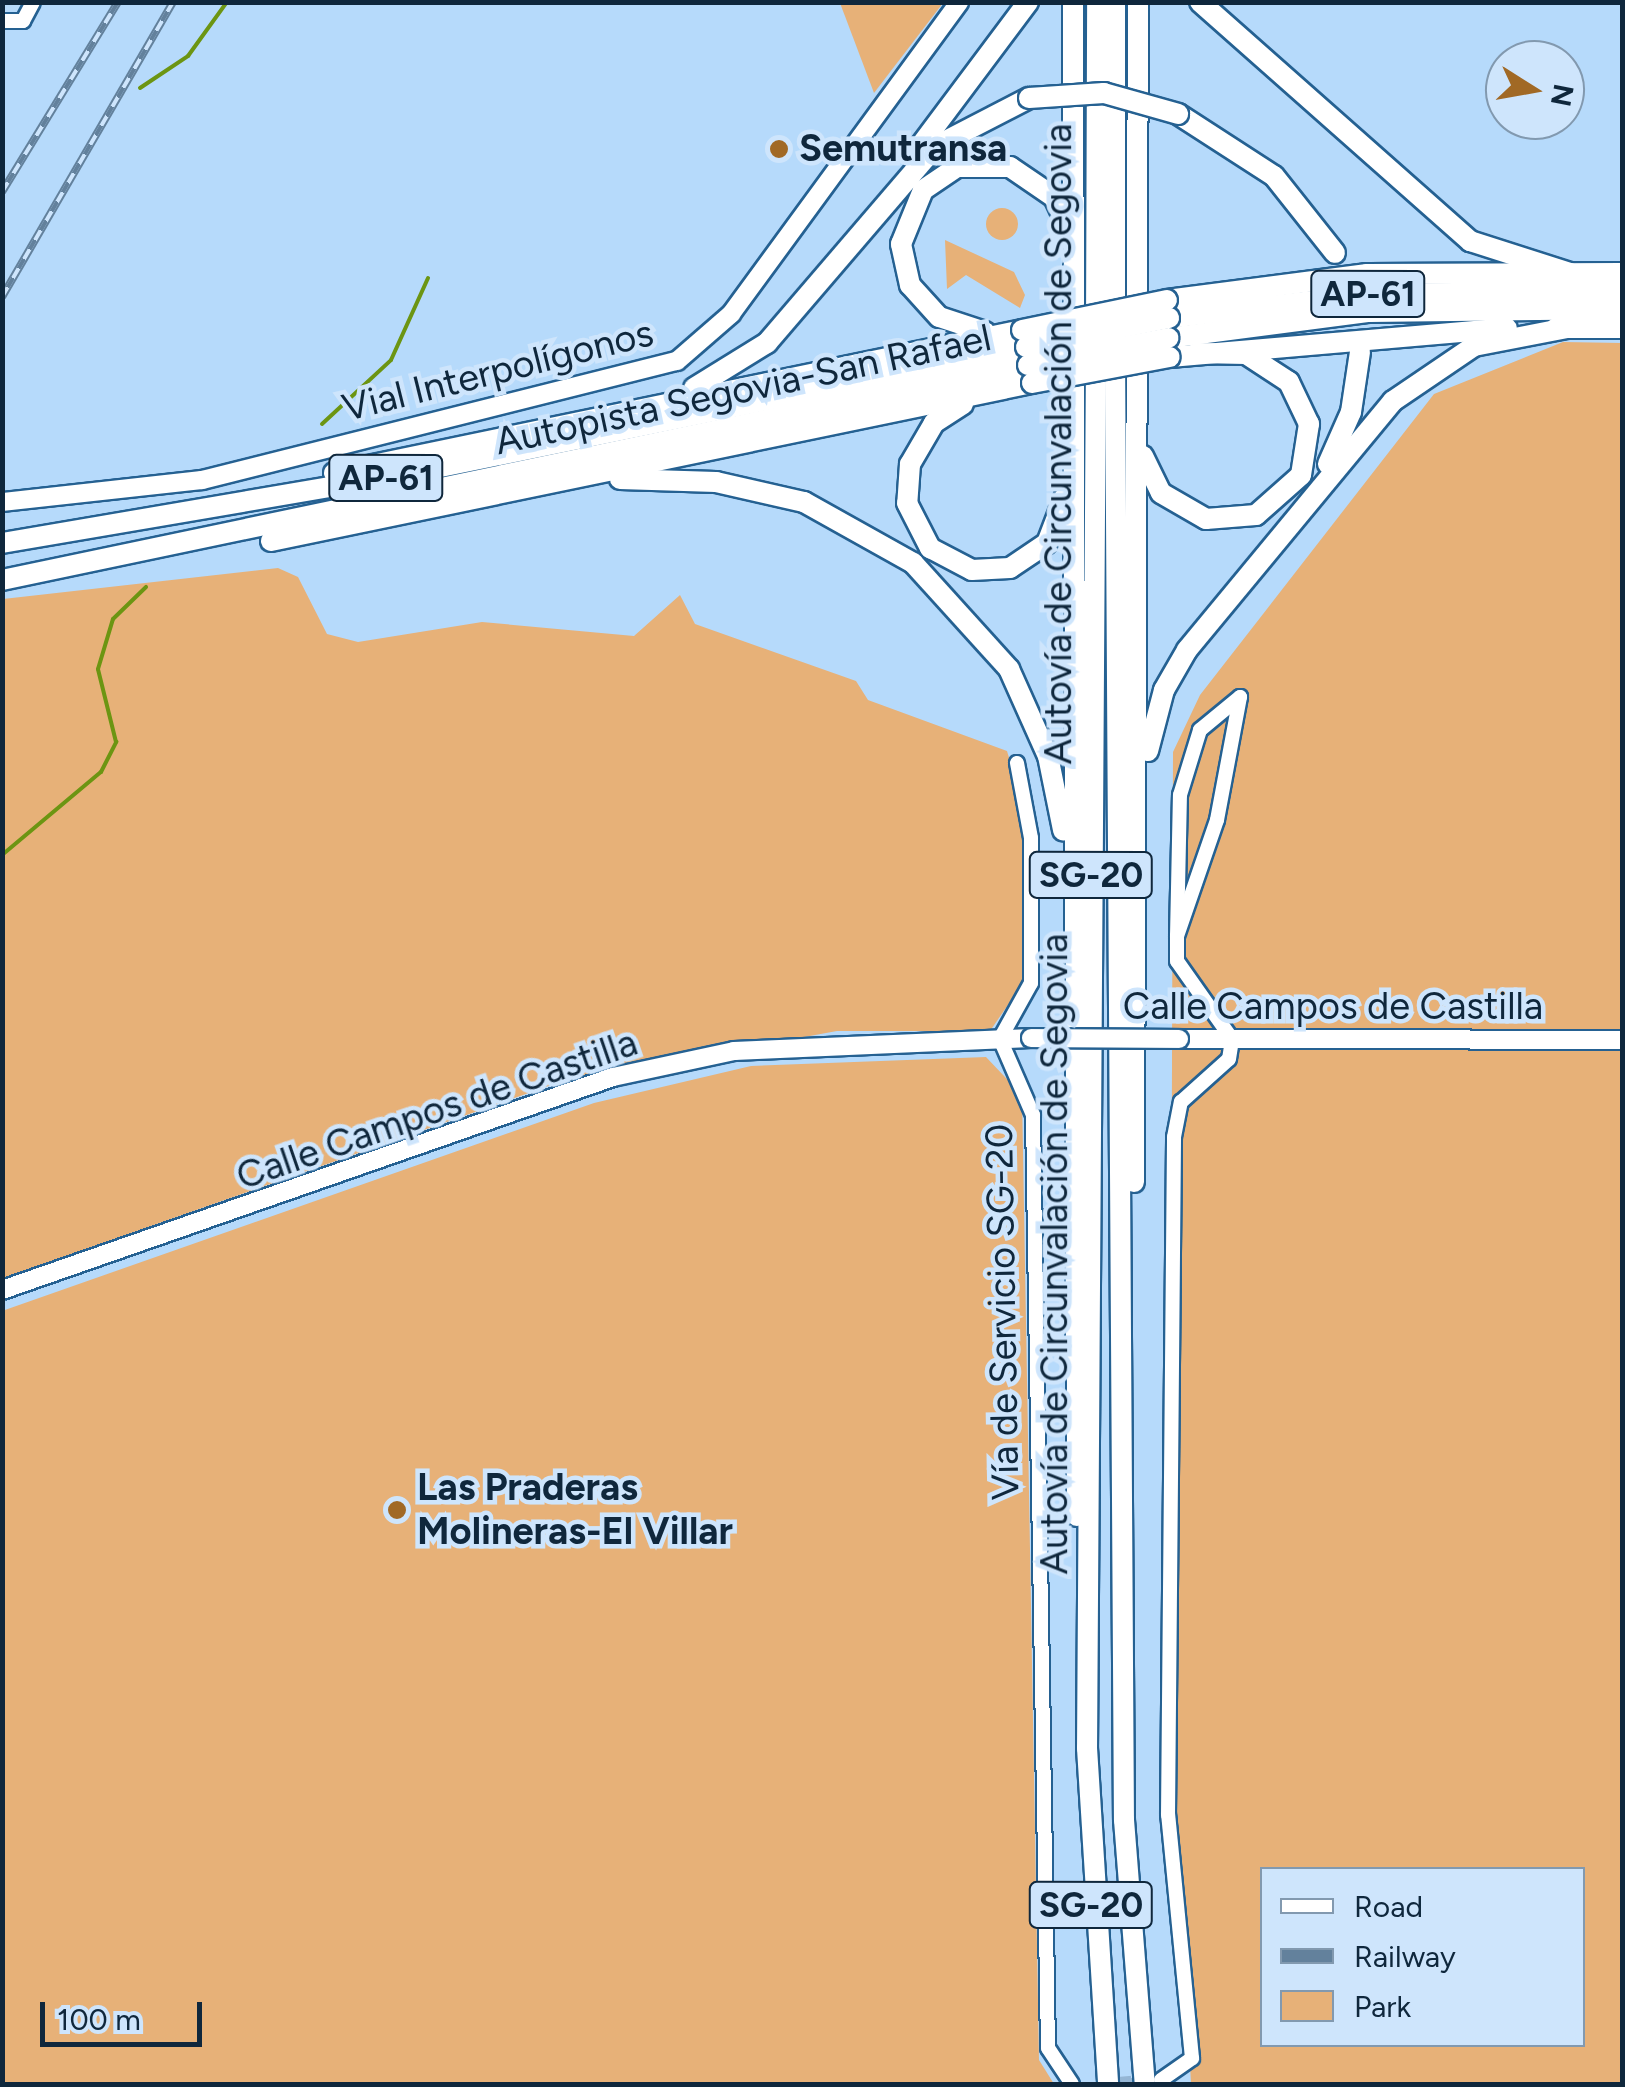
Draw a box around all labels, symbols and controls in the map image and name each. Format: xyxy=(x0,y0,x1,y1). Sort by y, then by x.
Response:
north arrow xyxy=(1485,40,1585,140)
text: N xyxy=(1544,81,1581,109)
street label: Autovía de Circunvalación de Segovia xyxy=(1036,124,1082,764)
place label: Semutransa xyxy=(799,126,1007,172)
marker: Semutransa xyxy=(768,138,790,160)
road number: AP-61 xyxy=(1308,264,1428,324)
street label: Vial Interpolígonos xyxy=(338,310,658,432)
street label: Autopista Segovia-San Rafael xyxy=(491,315,995,465)
road number: AP-61 xyxy=(326,448,446,508)
road number: SG-20 xyxy=(1028,845,1154,905)
street label: Autovía de Circunvalación de Segovia xyxy=(1032,934,1078,1574)
street label: Calle Campos de Castilla xyxy=(1123,984,1543,1030)
street label: Calle Campos de Castilla xyxy=(231,1020,643,1200)
street label: Vía de Servicio SG-20 xyxy=(977,1123,1029,1501)
place label: Las Praderas Molineras-El Villar xyxy=(417,1465,733,1555)
marker: Las Praderas Molineras-El Villar xyxy=(386,1499,408,1521)
legend xyxy=(1260,1867,1585,2047)
road number: SG-20 xyxy=(1028,1875,1154,1935)
text: Road xyxy=(1354,1888,1423,1925)
text: Railway xyxy=(1354,1938,1456,1975)
scale bar xyxy=(45,1982,208,2044)
text: Park xyxy=(1354,1988,1411,2025)
text: 100 m xyxy=(57,2001,141,2038)

